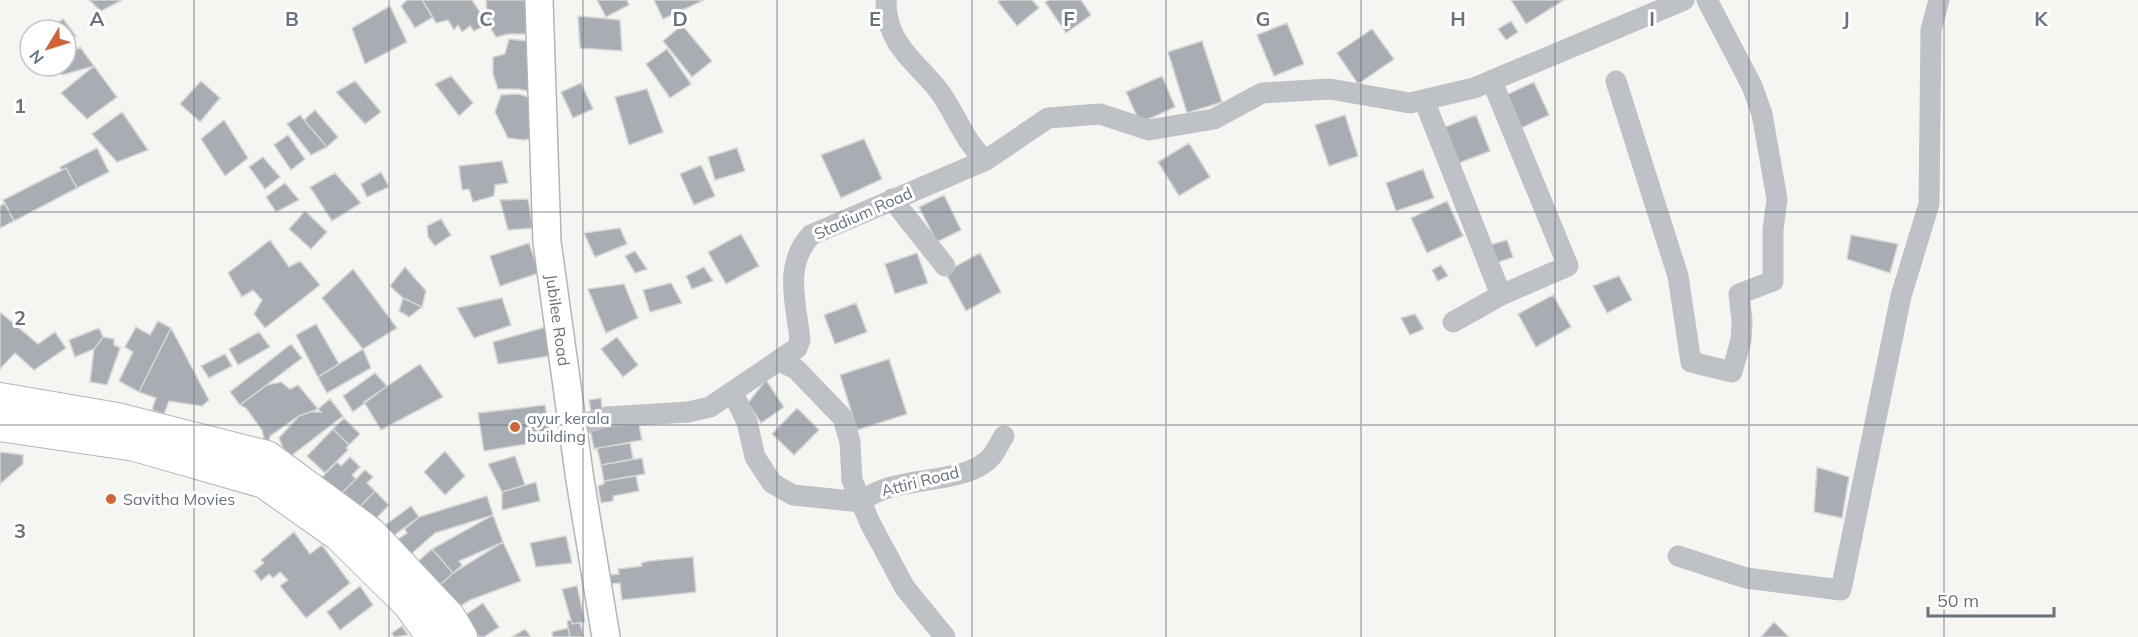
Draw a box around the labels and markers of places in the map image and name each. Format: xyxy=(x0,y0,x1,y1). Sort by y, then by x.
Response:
place label: ayur kerala building xyxy=(527,408,610,446)
marker: ayur kerala building xyxy=(508,420,522,434)
place label: Savitha Movies xyxy=(123,489,235,509)
marker: Savitha Movies xyxy=(104,492,118,506)

